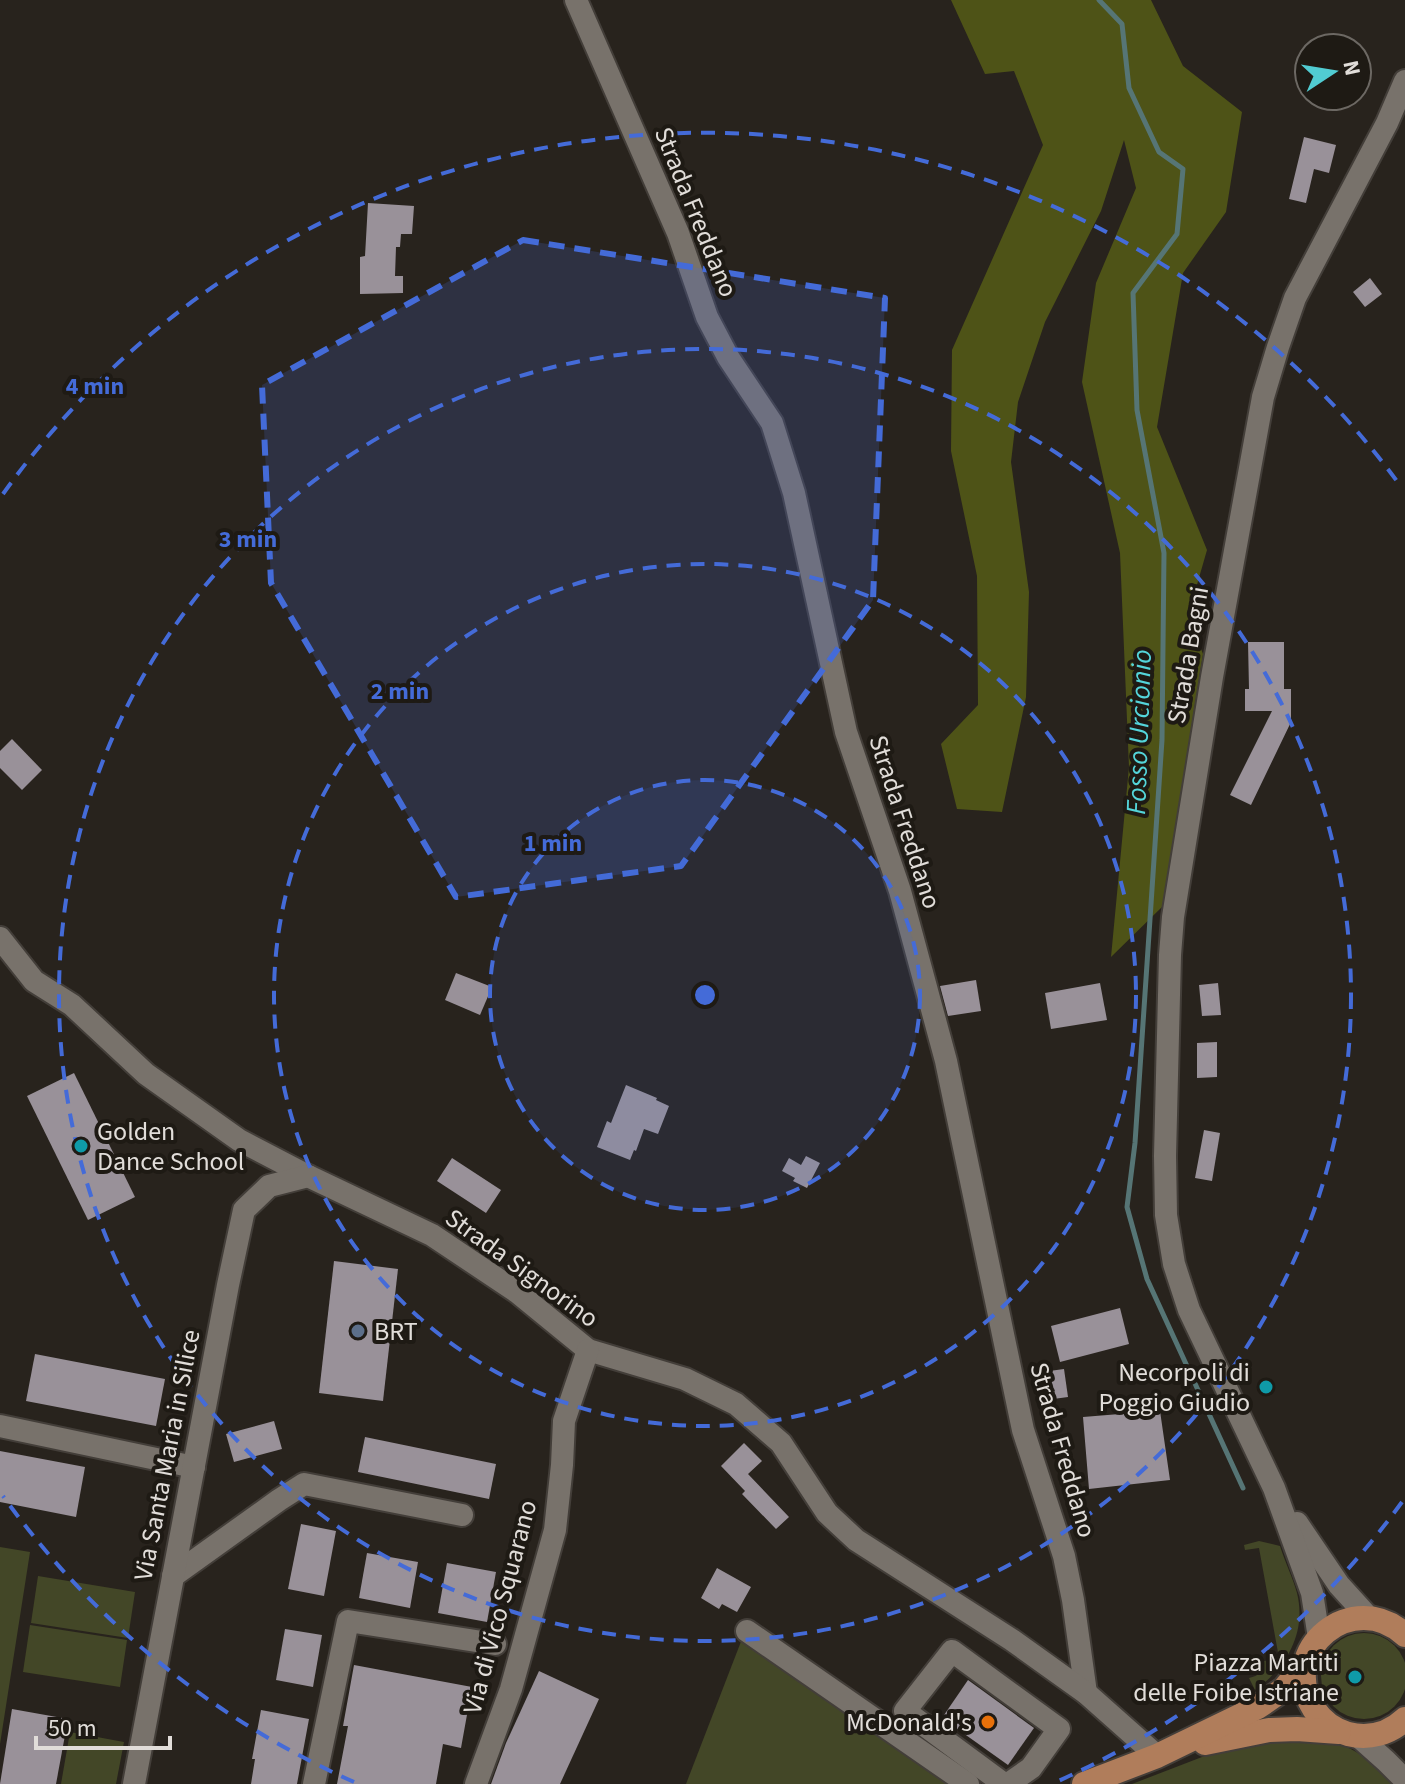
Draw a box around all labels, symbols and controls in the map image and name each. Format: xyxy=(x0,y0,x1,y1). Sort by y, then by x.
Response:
north arrow xyxy=(1293,32,1373,112)
text: N xyxy=(1334,58,1369,79)
street label: Strada Freddano xyxy=(645,121,747,303)
text: 4 min xyxy=(66,369,124,404)
text: 3 min xyxy=(219,522,277,557)
street label: Strada Bagni xyxy=(1158,584,1218,726)
water label: Fosso Urcionio xyxy=(1116,649,1162,815)
text: 2 min xyxy=(371,674,429,709)
street label: Strada Freddano xyxy=(860,730,950,914)
text: 1 min xyxy=(524,826,582,861)
centre of rings xyxy=(691,981,719,1009)
place label: Golden Dance School xyxy=(97,1113,244,1180)
marker: Golden Dance School xyxy=(72,1137,90,1155)
street label: Strada Signorino xyxy=(438,1200,606,1336)
place label: BRT xyxy=(374,1313,418,1350)
marker: BRT xyxy=(349,1322,367,1340)
street label: Via Santa Maria in Silice xyxy=(125,1326,209,1584)
place label: Necorpoli di Poggio Giudio xyxy=(1098,1354,1250,1421)
street label: Strada Freddano xyxy=(1020,1358,1106,1542)
marker: Necorpoli di Poggio Giudio xyxy=(1257,1378,1275,1396)
street label: Via di Vico Squarano xyxy=(454,1496,546,1718)
place label: Piazza Martiti delle Foibe Istriane xyxy=(1133,1644,1339,1711)
marker: Piazza Martiti delle Foibe Istriane xyxy=(1346,1668,1364,1686)
scale bar xyxy=(36,1700,170,1750)
place label: McDonald's xyxy=(846,1704,972,1741)
text: 50 m xyxy=(48,1711,97,1746)
marker: McDonald's xyxy=(979,1713,997,1731)

